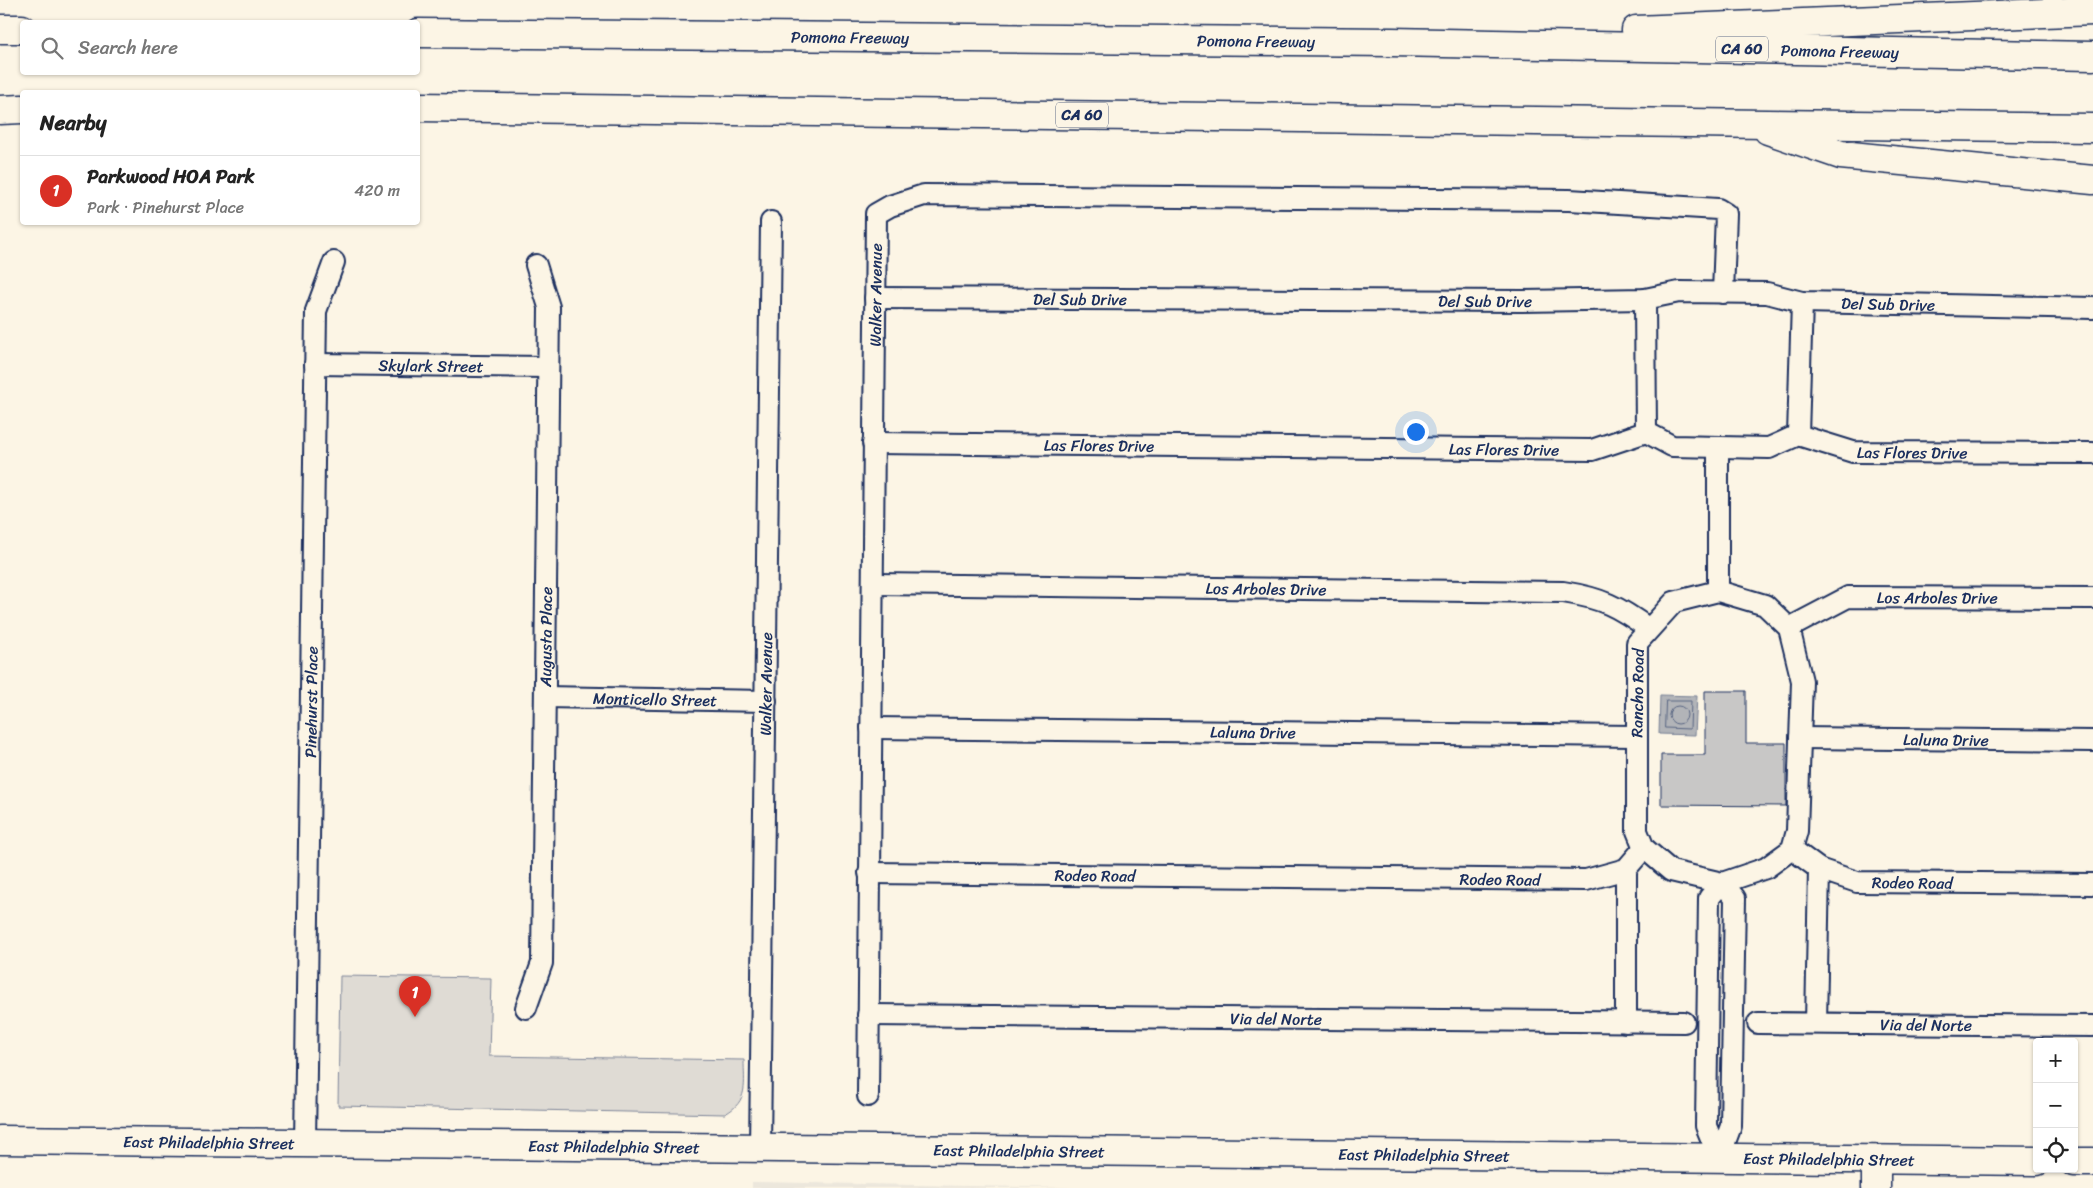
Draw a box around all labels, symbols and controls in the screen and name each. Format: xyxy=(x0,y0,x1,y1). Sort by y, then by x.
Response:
search box xyxy=(20,20,420,75)
street label: Pomona Freeway xyxy=(791,22,910,53)
street label: Pomona Freeway xyxy=(1197,26,1316,56)
text: Search here xyxy=(78,31,178,64)
icon: search xyxy=(38,34,66,62)
road number: CA 60 xyxy=(1716,36,1768,62)
street label: Pomona Freeway xyxy=(1780,36,1900,67)
road number: CA 60 xyxy=(1056,102,1108,128)
text: Nearby xyxy=(40,104,106,142)
text: Parkwood HOA Park xyxy=(87,160,255,193)
text: 1 xyxy=(53,176,59,205)
text: 420 m xyxy=(354,176,400,205)
text: Park · Pinehurst Place xyxy=(87,193,244,222)
street label: Walker Avenue xyxy=(861,243,891,347)
street label: Del Sub Drive xyxy=(1033,285,1127,314)
street label: Del Sub Drive xyxy=(1438,287,1532,316)
street label: Del Sub Drive xyxy=(1841,289,1935,320)
street label: Skylark Street xyxy=(378,351,484,381)
your location xyxy=(1403,419,1429,445)
street label: Las Flores Drive xyxy=(1044,431,1154,461)
street label: Las Flores Drive xyxy=(1449,435,1559,465)
street label: Las Flores Drive xyxy=(1857,438,1967,467)
street label: Los Arboles Drive xyxy=(1205,574,1327,604)
street label: Los Arboles Drive xyxy=(1877,583,1998,613)
street label: Augusta Place xyxy=(531,586,561,688)
street label: Walker Avenue xyxy=(751,632,781,736)
street label: Pinehurst Place xyxy=(296,646,327,758)
street label: Rancho Road xyxy=(1622,647,1653,738)
street label: Monticello Street xyxy=(593,684,717,715)
street label: Laluna Drive xyxy=(1210,718,1296,747)
street label: Laluna Drive xyxy=(1903,725,1989,755)
street label: Rodeo Road xyxy=(1054,861,1137,891)
street label: Rodeo Road xyxy=(1459,865,1542,895)
street label: Rodeo Road xyxy=(1872,868,1954,898)
pin: 1 xyxy=(399,976,431,1017)
street label: Via del Norte xyxy=(1230,1004,1322,1034)
street label: Via del Norte xyxy=(1880,1010,1972,1040)
map controls xyxy=(2033,1038,2078,1173)
button: + xyxy=(2033,1038,2078,1083)
button: − xyxy=(2033,1083,2078,1128)
street label: East Philadelphia Street xyxy=(123,1127,295,1158)
button: locate xyxy=(2033,1128,2078,1173)
street label: East Philadelphia Street xyxy=(528,1131,700,1162)
street label: East Philadelphia Street xyxy=(933,1136,1105,1166)
street label: East Philadelphia Street xyxy=(1338,1140,1510,1171)
street label: East Philadelphia Street xyxy=(1743,1144,1915,1175)

